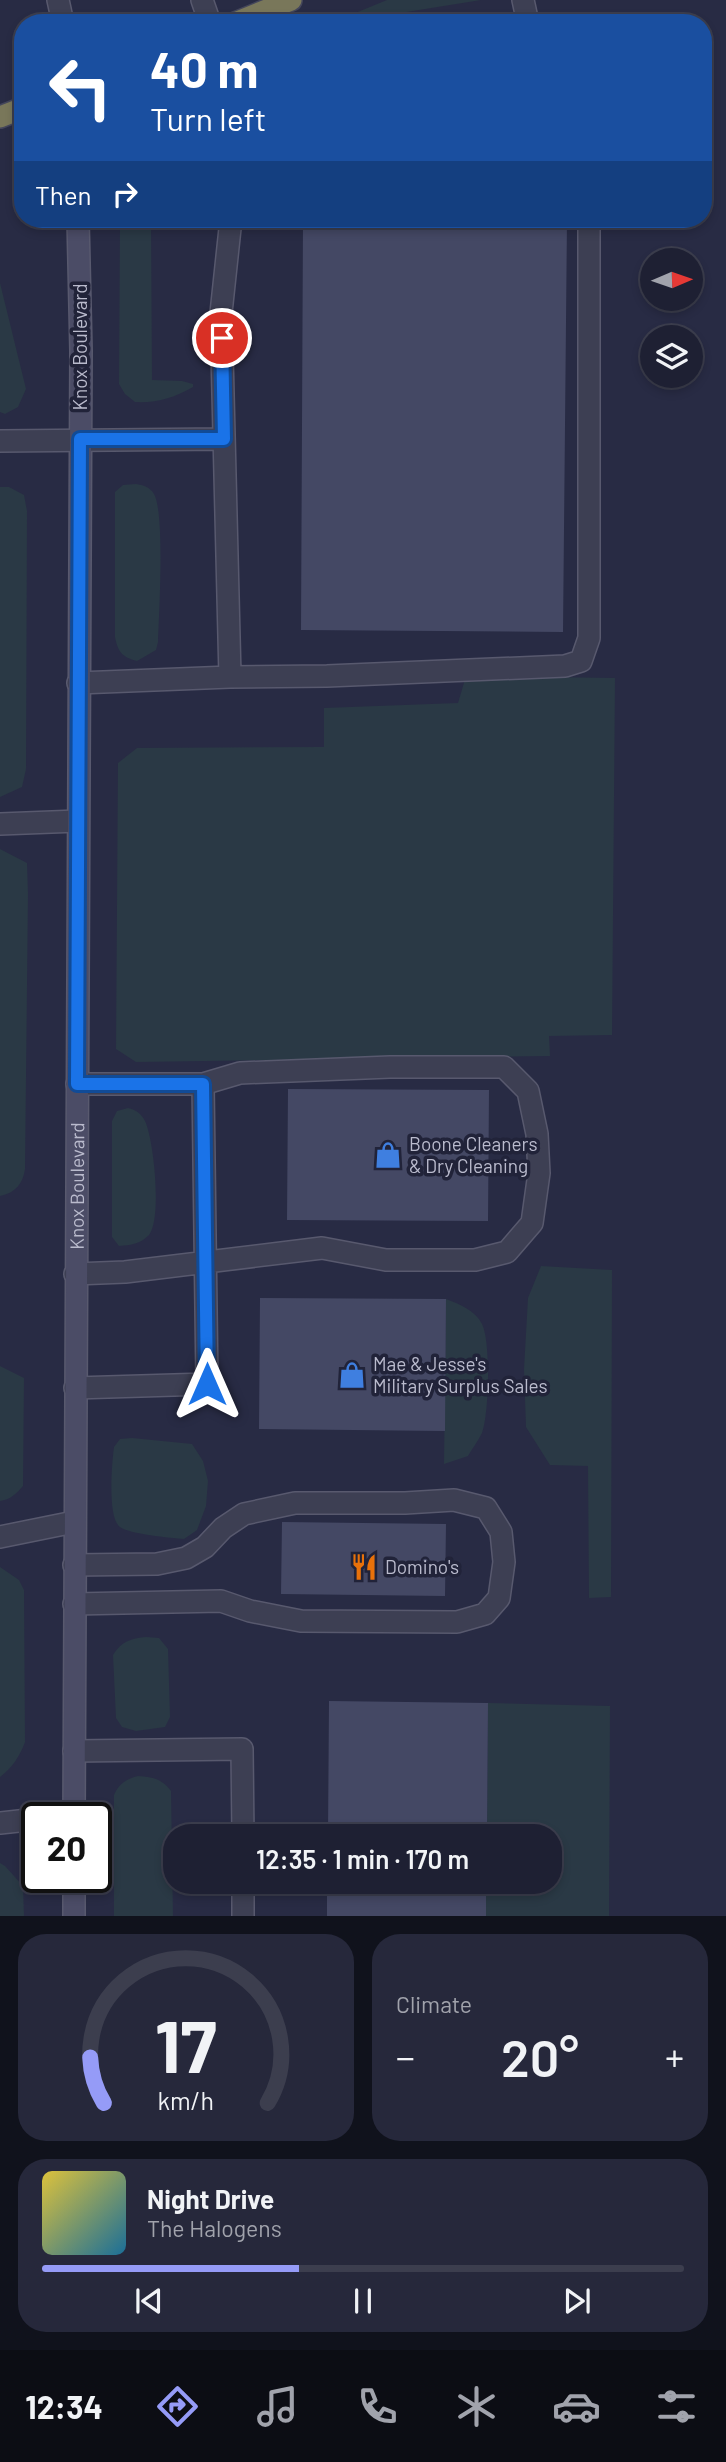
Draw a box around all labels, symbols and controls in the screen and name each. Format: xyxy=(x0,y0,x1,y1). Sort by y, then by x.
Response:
text: 40 m xyxy=(150,39,258,98)
icon: left xyxy=(35,42,126,133)
text: Turn left xyxy=(150,99,267,137)
icon: right xyxy=(106,175,144,213)
text: Then xyxy=(35,179,92,210)
north arrow xyxy=(640,248,704,312)
map controls xyxy=(640,248,703,388)
street label: Knox Boulevard xyxy=(68,283,91,411)
pin xyxy=(192,308,252,368)
icon: arrive xyxy=(203,319,241,357)
button: layers xyxy=(640,325,703,388)
street label: Knox Boulevard xyxy=(65,1122,88,1250)
place label: Boone Cleaners & Dry Cleaning xyxy=(409,1132,538,1177)
shop icon: Boone Cleaners & Dry Cleaning xyxy=(373,1140,403,1170)
position arrow xyxy=(170,1347,244,1421)
place label: Mae & Jesse's Military Surplus Sales xyxy=(373,1352,548,1397)
shop icon: Mae & Jesse's Military Surplus Sales xyxy=(337,1360,367,1390)
restaurant icon: Domino's xyxy=(349,1552,379,1582)
place label: Domino's xyxy=(385,1555,459,1578)
speed limit sign: 20 xyxy=(21,1802,112,1893)
text: 12:35 · 1 min · 170 m xyxy=(256,1843,469,1874)
text: Climate xyxy=(396,1990,472,2018)
text: 17 xyxy=(155,2001,217,2089)
text: 20° xyxy=(501,2025,579,2087)
text: − xyxy=(396,2033,415,2079)
text: + xyxy=(665,2033,684,2079)
text: km/h xyxy=(158,2085,214,2115)
text: Night Drive xyxy=(147,2183,274,2214)
text: The Halogens xyxy=(147,2214,282,2242)
icon: previous xyxy=(130,2282,168,2320)
icon: pause xyxy=(344,2282,382,2320)
icon: next xyxy=(558,2282,596,2320)
icon: directions xyxy=(153,2382,202,2431)
icon: music xyxy=(253,2382,302,2431)
icon: phone xyxy=(353,2382,402,2431)
icon: climate xyxy=(452,2382,501,2431)
icon: car xyxy=(552,2382,601,2431)
icon: filters xyxy=(652,2382,701,2431)
text: 12:34 xyxy=(25,2387,103,2425)

